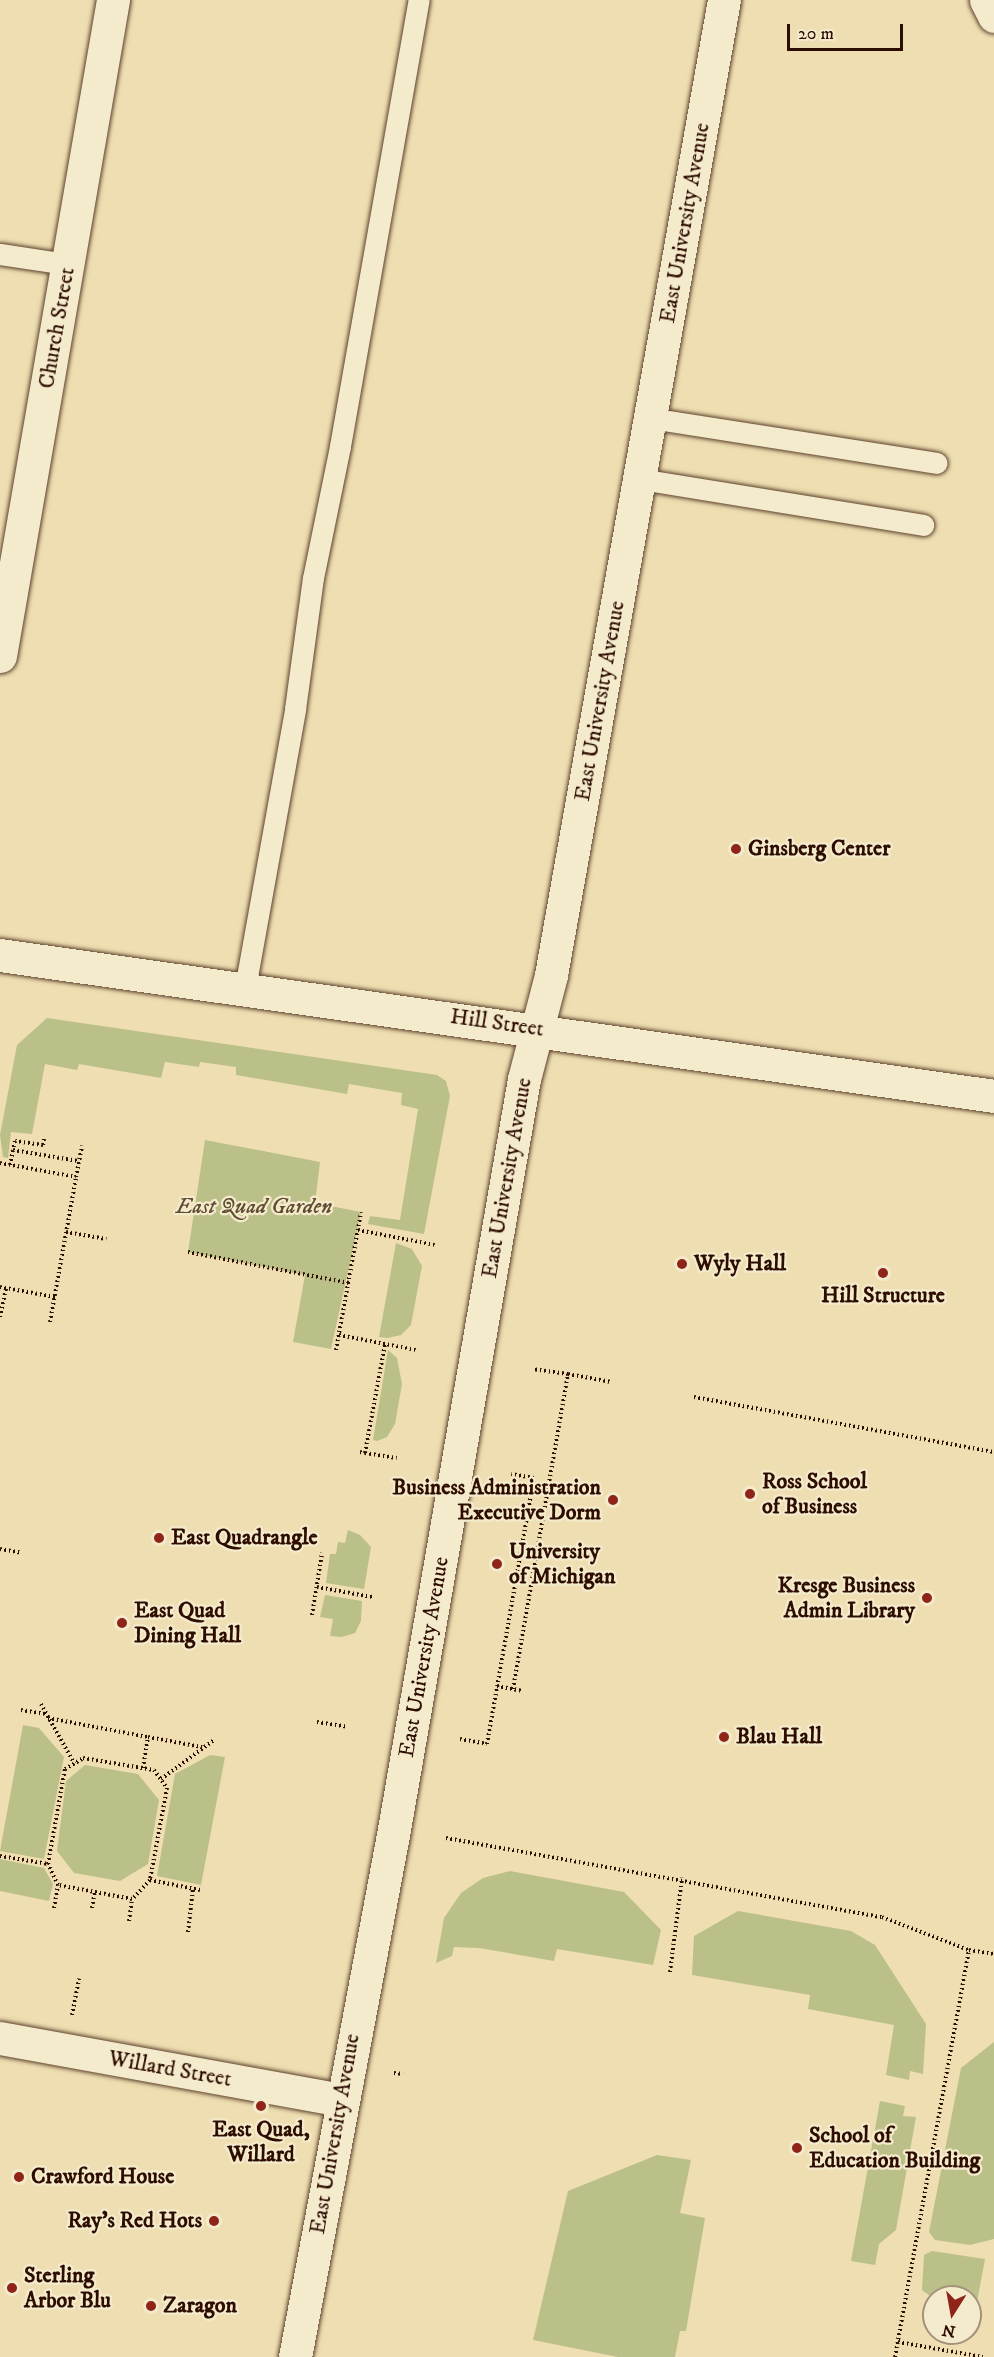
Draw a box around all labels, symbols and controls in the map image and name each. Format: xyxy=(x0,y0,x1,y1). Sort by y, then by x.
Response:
scale bar xyxy=(790,12,906,50)
text: 20 m xyxy=(798,23,834,45)
street label: East University Avenue xyxy=(654,121,716,325)
street label: Church Street xyxy=(33,265,81,391)
street label: East University Avenue xyxy=(569,599,631,803)
place label: Ginsberg Center xyxy=(748,836,890,862)
marker: Ginsberg Center xyxy=(729,842,743,856)
street label: Hill Street xyxy=(449,1003,545,1043)
street label: East University Avenue xyxy=(476,1076,538,1280)
park label: East Quad Garden xyxy=(176,1194,332,1220)
place label: Wyly Hall xyxy=(694,1251,786,1277)
marker: Wyly Hall xyxy=(675,1257,689,1271)
marker: Hill Structure xyxy=(876,1266,890,1280)
place label: Hill Structure xyxy=(821,1283,945,1309)
place label: Ross School of Business xyxy=(762,1468,867,1520)
place label: Business Administration Executive Dorm xyxy=(392,1474,601,1526)
marker: Ross School of Business xyxy=(743,1487,757,1501)
marker: Business Administration Executive Dorm xyxy=(606,1493,620,1507)
place label: East Quadrangle xyxy=(171,1525,318,1551)
marker: East Quadrangle xyxy=(152,1531,166,1545)
place label: University of Michigan xyxy=(509,1538,615,1590)
street label: East University Avenue xyxy=(393,1555,455,1759)
marker: University of Michigan xyxy=(490,1557,504,1571)
place label: Kresge Business Admin Library xyxy=(778,1572,915,1624)
marker: Kresge Business Admin Library xyxy=(920,1591,934,1605)
place label: East Quad Dining Hall xyxy=(134,1597,241,1648)
marker: East Quad Dining Hall xyxy=(115,1616,129,1630)
place label: Blau Hall xyxy=(736,1724,822,1750)
marker: Blau Hall xyxy=(717,1730,731,1744)
street label: East University Avenue xyxy=(304,2032,366,2236)
street label: Willard Street xyxy=(107,2045,233,2093)
marker: East Quad, Willard xyxy=(254,2099,268,2113)
place label: East Quad, Willard xyxy=(212,2116,310,2168)
place label: School of Education Building xyxy=(809,2122,980,2174)
marker: School of Education Building xyxy=(790,2141,804,2155)
place label: Crawford House xyxy=(31,2164,174,2190)
marker: Crawford House xyxy=(12,2170,26,2184)
place label: Ray's Red Hots xyxy=(67,2208,202,2234)
marker: Ray's Red Hots xyxy=(207,2214,221,2228)
place label: Sterling Arbor Blu xyxy=(24,2262,111,2314)
marker: Sterling Arbor Blu xyxy=(5,2281,19,2295)
north arrow xyxy=(922,2285,982,2345)
place label: Zaragon xyxy=(163,2293,237,2319)
marker: Zaragon xyxy=(144,2299,158,2313)
text: N xyxy=(941,2320,957,2342)

